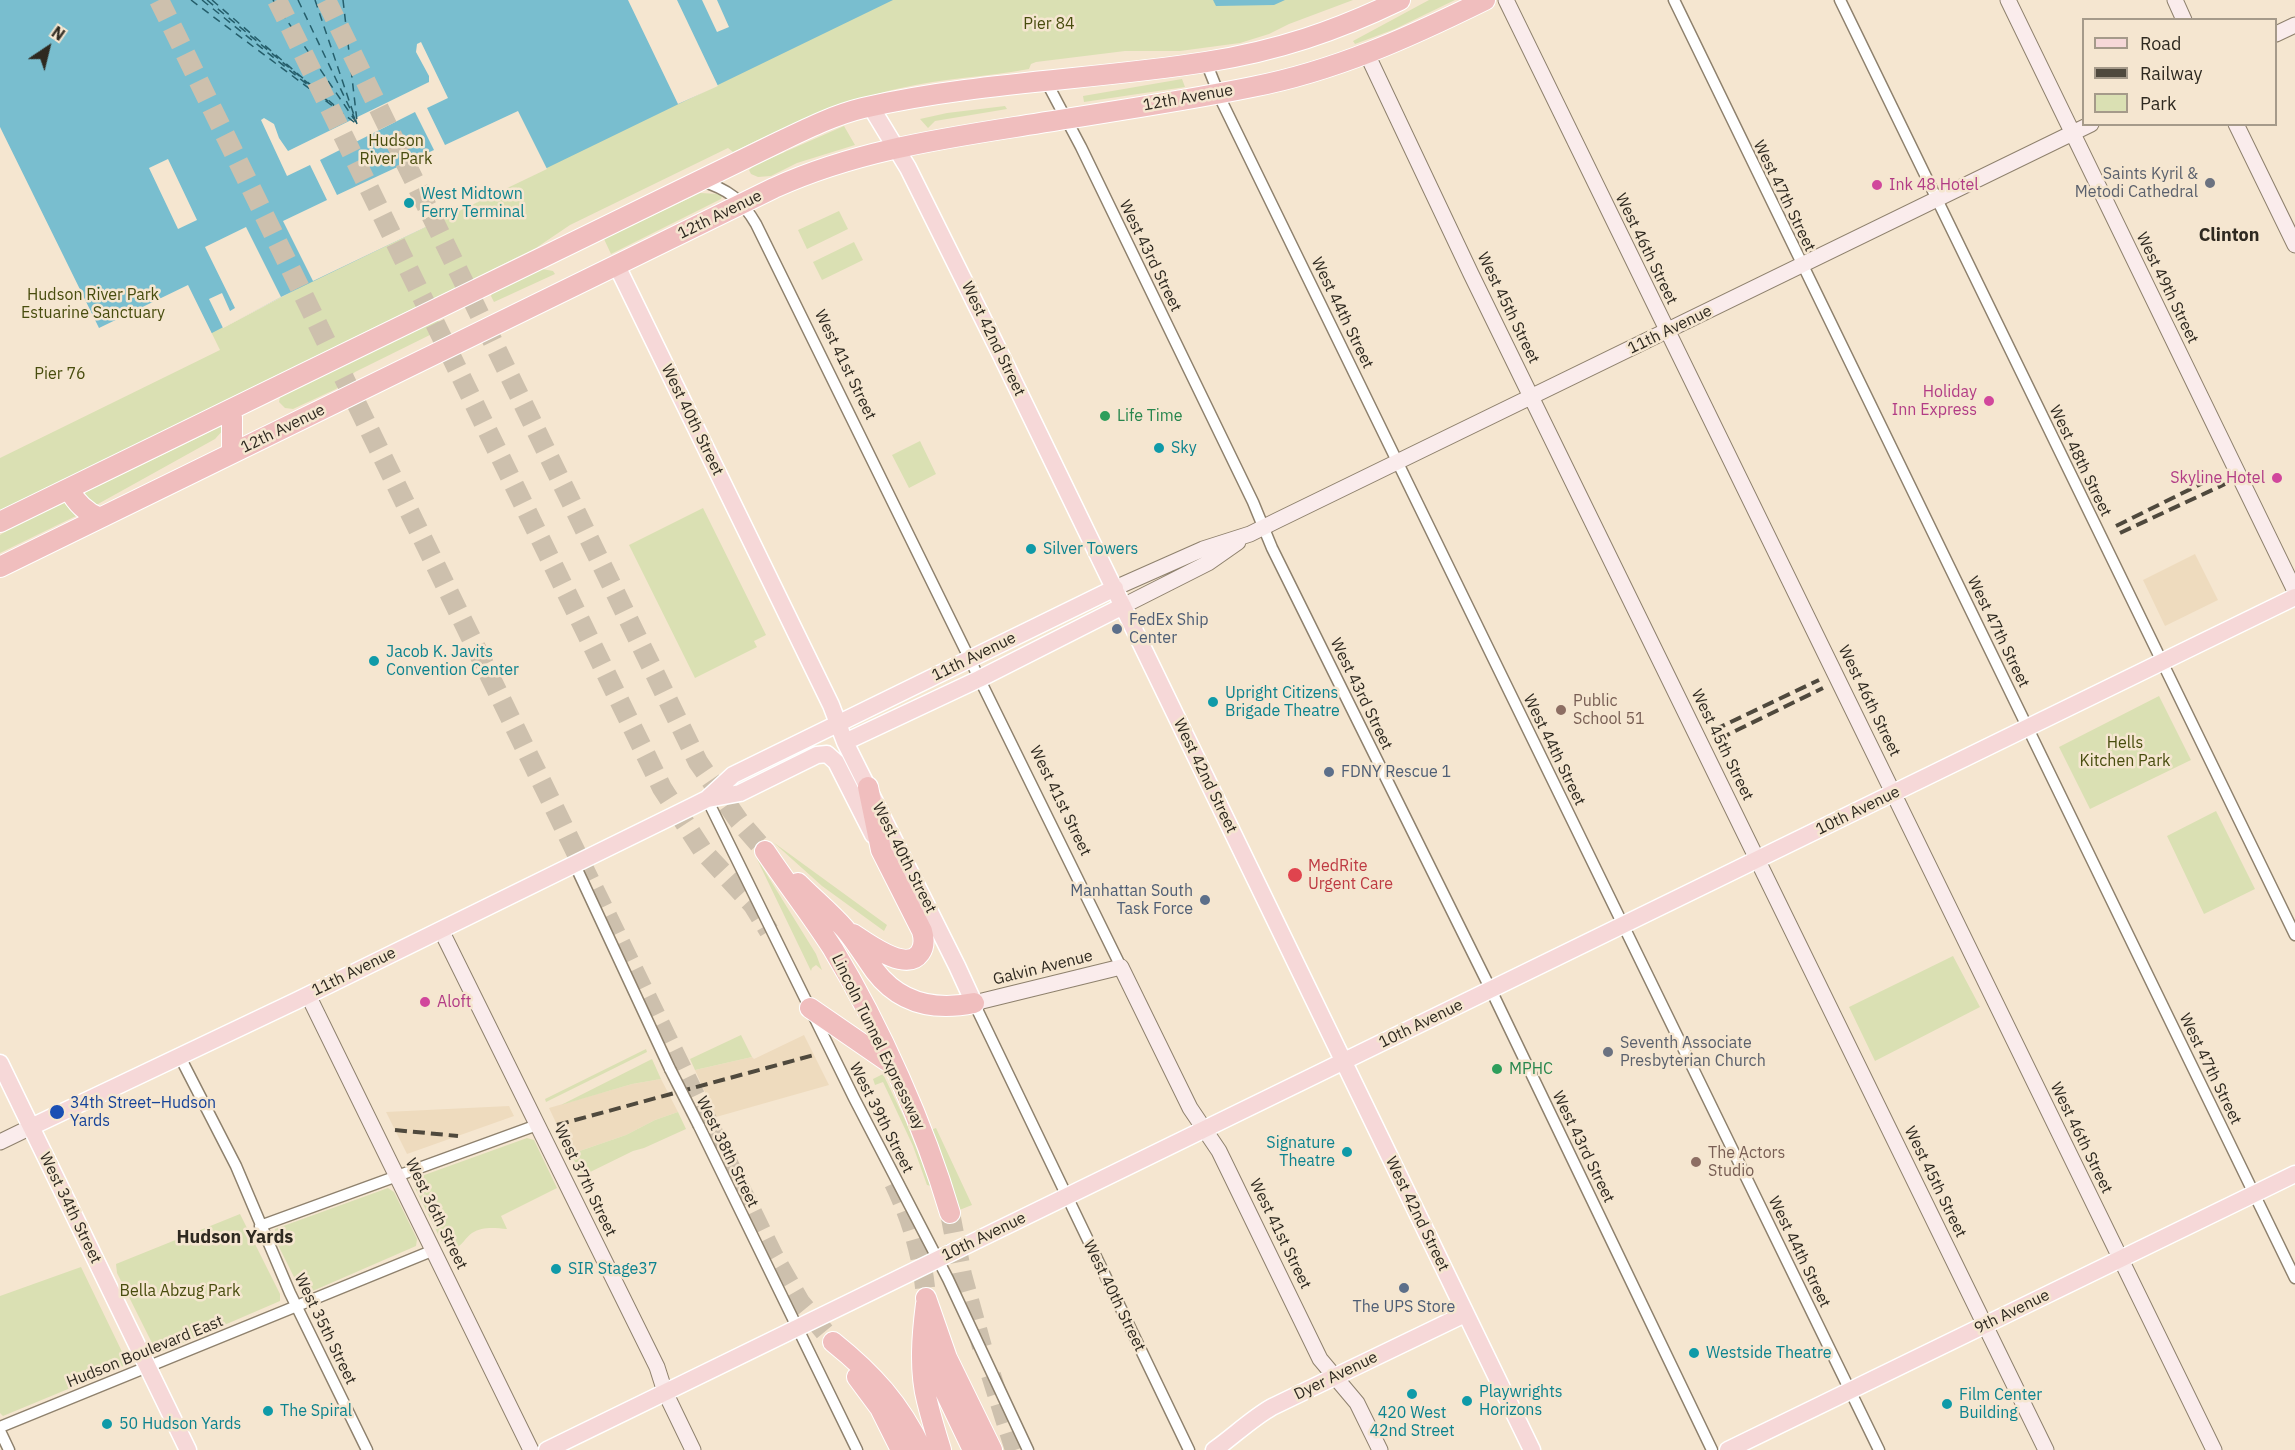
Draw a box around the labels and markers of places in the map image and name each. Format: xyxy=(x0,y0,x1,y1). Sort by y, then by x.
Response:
place label: Saints Kyril & Metodi Cathedral xyxy=(2075,164,2198,202)
place label: Ink 48 Hotel xyxy=(1889,175,1979,195)
marker: Saints Kyril & Metodi Cathedral xyxy=(2203,176,2217,190)
marker: Ink 48 Hotel xyxy=(1870,178,1884,192)
place label: West Midtown Ferry Terminal xyxy=(421,184,525,222)
marker: West Midtown Ferry Terminal xyxy=(402,196,416,210)
place label: Holiday Inn Express xyxy=(1892,382,1977,420)
marker: Holiday Inn Express xyxy=(1982,394,1996,408)
place label: Life Time xyxy=(1117,406,1183,426)
marker: Life Time xyxy=(1098,409,1112,423)
place label: Sky xyxy=(1171,438,1197,458)
marker: Sky xyxy=(1152,441,1166,455)
place label: Skyline Hotel xyxy=(2170,468,2265,488)
marker: Skyline Hotel xyxy=(2270,471,2284,485)
place label: Silver Towers xyxy=(1043,539,1138,559)
marker: Silver Towers xyxy=(1024,542,1038,556)
place label: FedEx Ship Center xyxy=(1129,610,1208,648)
marker: FedEx Ship Center xyxy=(1110,622,1124,636)
place label: Jacob K. Javits Convention Center xyxy=(386,642,519,680)
marker: Jacob K. Javits Convention Center xyxy=(367,654,381,668)
place label: Upright Citizens Brigade Theatre xyxy=(1225,683,1340,721)
place label: Public School 51 xyxy=(1573,691,1645,729)
marker: Upright Citizens Brigade Theatre xyxy=(1206,695,1220,709)
marker: Public School 51 xyxy=(1554,703,1568,717)
place label: FDNY Rescue 1 xyxy=(1341,762,1451,782)
marker: FDNY Rescue 1 xyxy=(1322,765,1336,779)
place label: MedRite Urgent Care xyxy=(1308,856,1393,894)
marker: MedRite Urgent Care xyxy=(1286,866,1304,884)
place label: Manhattan South Task Force xyxy=(1070,881,1193,919)
marker: Manhattan South Task Force xyxy=(1198,893,1212,907)
place label: Aloft xyxy=(437,992,471,1012)
marker: Aloft xyxy=(418,995,432,1009)
place label: Seventh Associate Presbyterian Church xyxy=(1620,1033,1766,1071)
marker: Seventh Associate Presbyterian Church xyxy=(1601,1045,1615,1059)
place label: MPHC xyxy=(1509,1059,1553,1079)
marker: MPHC xyxy=(1490,1062,1504,1076)
place label: 34th Street–Hudson Yards xyxy=(70,1093,216,1131)
marker: 34th Street–Hudson Yards xyxy=(48,1103,66,1121)
place label: Signature Theatre xyxy=(1266,1133,1335,1171)
place label: The Actors Studio xyxy=(1708,1143,1785,1181)
marker: Signature Theatre xyxy=(1340,1145,1354,1159)
marker: The Actors Studio xyxy=(1689,1155,1703,1169)
place label: SIR Stage37 xyxy=(568,1259,658,1279)
marker: SIR Stage37 xyxy=(549,1262,563,1276)
marker: The UPS Store xyxy=(1397,1281,1411,1295)
place label: The UPS Store xyxy=(1353,1297,1455,1317)
place label: Westside Theatre xyxy=(1706,1343,1831,1363)
marker: Westside Theatre xyxy=(1687,1346,1701,1360)
place label: Playwrights Horizons xyxy=(1479,1382,1563,1420)
place label: Film Center Building xyxy=(1959,1385,2042,1423)
marker: 420 West 42nd Street xyxy=(1405,1387,1419,1401)
marker: Playwrights Horizons xyxy=(1460,1394,1474,1408)
marker: Film Center Building xyxy=(1940,1397,1954,1411)
place label: The Spiral xyxy=(280,1401,352,1421)
place label: 420 West 42nd Street xyxy=(1369,1403,1455,1441)
marker: The Spiral xyxy=(261,1404,275,1418)
place label: 50 Hudson Yards xyxy=(119,1414,241,1434)
marker: 50 Hudson Yards xyxy=(100,1417,114,1431)

